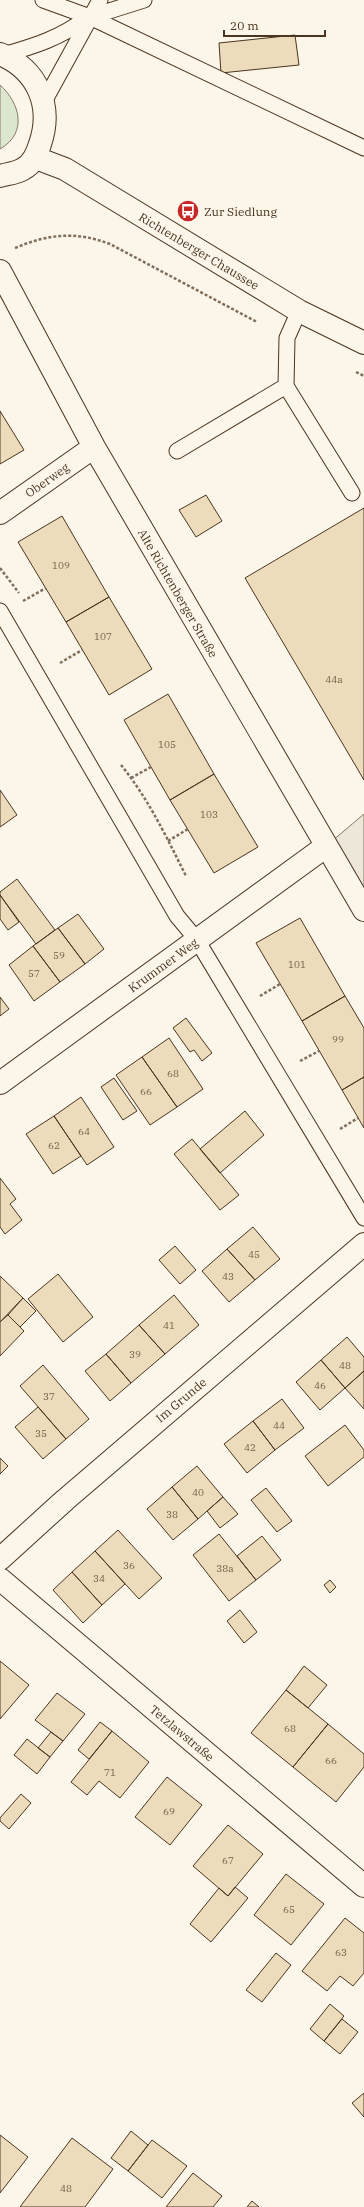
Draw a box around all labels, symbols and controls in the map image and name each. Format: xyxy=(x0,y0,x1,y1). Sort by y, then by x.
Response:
scale bar xyxy=(224,12,325,38)
text: 20 m xyxy=(230,18,259,33)
bus stop icon: Zur Siedlung xyxy=(175,198,201,224)
place label: Zur Siedlung xyxy=(204,204,277,219)
street label: Richtenberger Chaussee xyxy=(136,209,262,293)
street label: Oberweg xyxy=(22,459,72,501)
street label: Alte Richtenberger Straße xyxy=(135,526,221,660)
house number: 109 xyxy=(52,559,70,572)
house number: 107 xyxy=(94,630,112,643)
house number: 44a xyxy=(325,673,343,686)
house number: 105 xyxy=(158,738,176,751)
house number: 103 xyxy=(200,808,218,821)
street label: Krummer Weg xyxy=(125,934,201,995)
house number: 59 xyxy=(53,949,65,962)
house number: 101 xyxy=(288,958,306,971)
house number: 57 xyxy=(28,967,40,980)
house number: 99 xyxy=(332,1033,344,1046)
house number: 68 xyxy=(167,1067,179,1080)
house number: 66 xyxy=(140,1085,152,1098)
house number: 64 xyxy=(78,1125,90,1138)
house number: 62 xyxy=(48,1139,60,1152)
house number: 45 xyxy=(248,1248,260,1261)
house number: 43 xyxy=(222,1270,234,1283)
house number: 41 xyxy=(163,1319,175,1332)
house number: 39 xyxy=(129,1348,141,1361)
house number: 48 xyxy=(339,1359,351,1372)
street label: Im Grunde xyxy=(153,1375,209,1425)
house number: 46 xyxy=(314,1379,326,1392)
house number: 37 xyxy=(43,1390,55,1403)
house number: 44 xyxy=(273,1419,285,1432)
house number: 35 xyxy=(35,1427,47,1440)
house number: 42 xyxy=(244,1441,256,1454)
house number: 40 xyxy=(192,1486,204,1499)
house number: 38 xyxy=(166,1508,178,1521)
house number: 36 xyxy=(123,1559,135,1572)
house number: 38a xyxy=(216,1562,234,1575)
house number: 34 xyxy=(93,1572,105,1585)
street label: Tetzlawstraße xyxy=(147,1702,217,1764)
house number: 68 xyxy=(284,1722,296,1735)
house number: 66 xyxy=(325,1754,337,1767)
house number: 71 xyxy=(104,1766,116,1779)
house number: 69 xyxy=(163,1805,175,1818)
house number: 67 xyxy=(222,1854,234,1867)
house number: 65 xyxy=(283,1903,295,1916)
house number: 63 xyxy=(335,1946,347,1959)
house number: 48 xyxy=(60,2182,72,2195)

